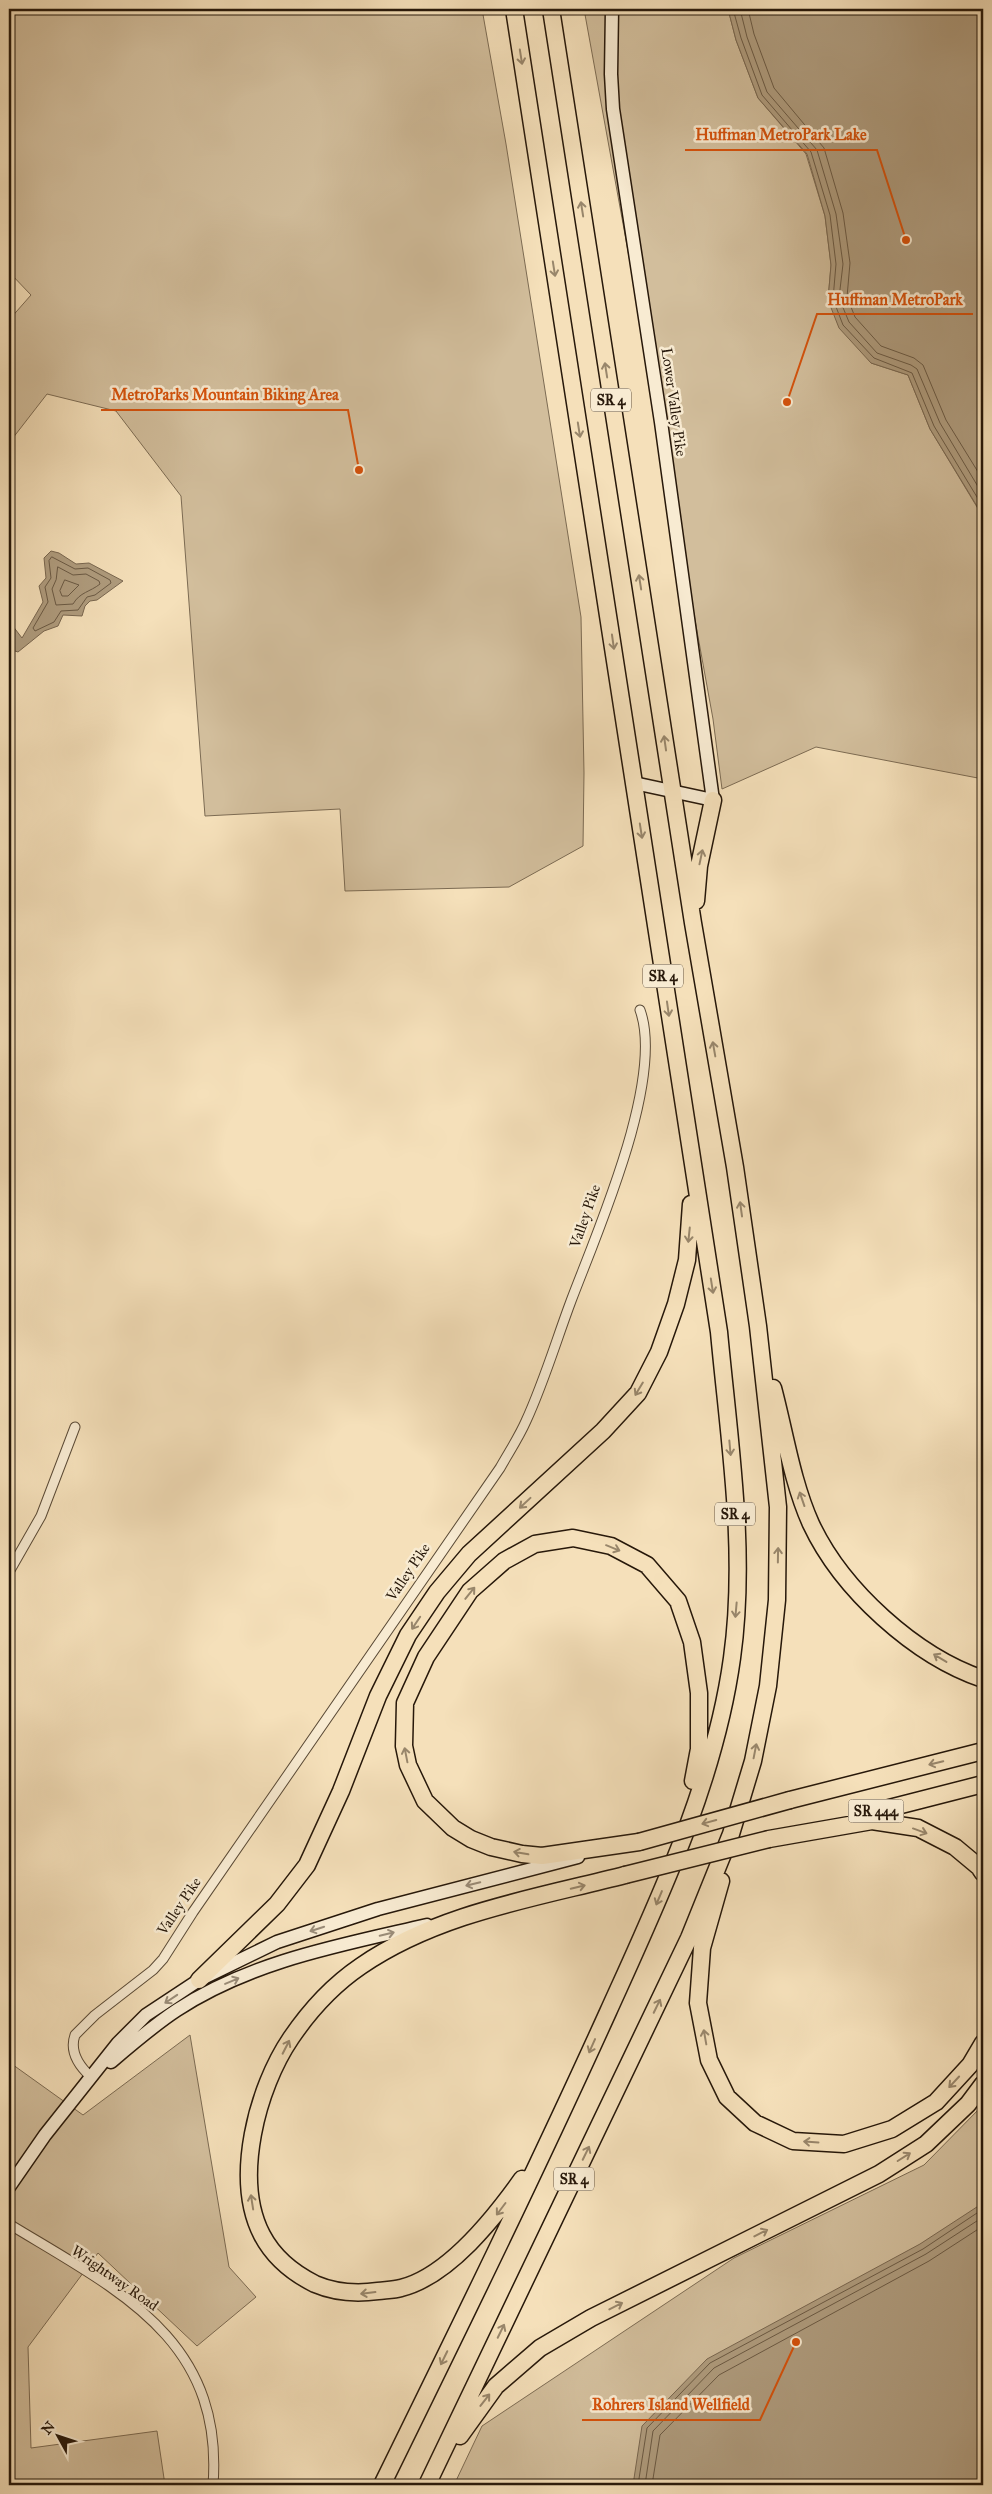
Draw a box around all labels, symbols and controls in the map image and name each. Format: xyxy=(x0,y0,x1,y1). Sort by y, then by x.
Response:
one-way arrow xyxy=(517,49,527,65)
callout: Huffman MetroPark Lake xyxy=(685,119,877,150)
text: Huffman MetroPark Lake xyxy=(695,125,867,144)
one-way arrow xyxy=(577,202,587,218)
one-way arrow xyxy=(550,261,560,277)
callout: Huffman MetroPark xyxy=(817,283,973,314)
text: Huffman MetroPark xyxy=(827,290,963,309)
street label: Lower Valley Pike xyxy=(657,347,691,457)
one-way arrow xyxy=(601,362,611,378)
callout: MetroParks Mountain Biking Area xyxy=(101,379,348,410)
text: MetroParks Mountain Biking Area xyxy=(111,385,340,405)
road number: SR 4 xyxy=(591,388,631,412)
one-way arrow xyxy=(575,422,585,438)
one-way arrow xyxy=(635,575,645,591)
one-way arrow xyxy=(608,634,618,650)
one-way arrow xyxy=(660,735,670,751)
one-way arrow xyxy=(637,823,647,839)
one-way arrow xyxy=(697,850,706,866)
road number: SR 4 xyxy=(643,964,683,988)
one-way arrow xyxy=(663,1001,673,1017)
one-way arrow xyxy=(709,1041,719,1057)
street label: Valley Pike xyxy=(565,1182,604,1251)
one-way arrow xyxy=(736,1201,746,1217)
one-way arrow xyxy=(684,1227,694,1243)
one-way arrow xyxy=(707,1278,717,1294)
one-way arrow xyxy=(634,1381,644,1395)
one-way arrow xyxy=(725,1440,735,1456)
one-way arrow xyxy=(797,1491,807,1507)
one-way arrow xyxy=(518,1497,531,1509)
road number: SR 4 xyxy=(715,1502,755,1526)
street label: Valley Pike xyxy=(382,1540,434,1605)
one-way arrow xyxy=(605,1544,620,1554)
one-way arrow xyxy=(773,1547,783,1564)
one-way arrow xyxy=(464,1587,475,1600)
one-way arrow xyxy=(732,1602,741,1618)
one-way arrow xyxy=(411,1616,421,1630)
one-way arrow xyxy=(933,1652,947,1662)
one-way arrow xyxy=(751,1743,760,1759)
one-way arrow xyxy=(401,1747,410,1763)
one-way arrow xyxy=(928,1759,944,1768)
road number: SR 444 xyxy=(848,1800,904,1822)
one-way arrow xyxy=(701,1818,717,1828)
one-way arrow xyxy=(912,1827,927,1836)
one-way arrow xyxy=(513,1848,529,1858)
street label: Valley Pike xyxy=(153,1874,205,1939)
one-way arrow xyxy=(465,1880,481,1890)
one-way arrow xyxy=(570,1882,586,1892)
one-way arrow xyxy=(654,1890,663,1905)
one-way arrow xyxy=(309,1925,325,1934)
one-way arrow xyxy=(379,1929,395,1938)
one-way arrow xyxy=(224,1976,239,1985)
one-way arrow xyxy=(164,1994,178,2004)
one-way arrow xyxy=(652,1999,662,2014)
one-way arrow xyxy=(699,2029,709,2045)
one-way arrow xyxy=(587,2038,597,2053)
one-way arrow xyxy=(281,2039,291,2054)
one-way arrow xyxy=(948,2075,960,2088)
one-way arrow xyxy=(803,2137,819,2146)
one-way arrow xyxy=(582,2146,591,2161)
one-way arrow xyxy=(897,2152,911,2162)
road number: SR 4 xyxy=(554,2168,594,2190)
one-way arrow xyxy=(247,2195,257,2211)
one-way arrow xyxy=(496,2202,506,2216)
one-way arrow xyxy=(753,2228,768,2237)
street label: Wrightway Road xyxy=(68,2241,162,2315)
one-way arrow xyxy=(360,2288,376,2298)
one-way arrow xyxy=(608,2301,623,2311)
one-way arrow xyxy=(497,2324,506,2339)
one-way arrow xyxy=(439,2350,448,2365)
callout: Rohrers Island Wellfield xyxy=(582,2389,760,2420)
one-way arrow xyxy=(480,2394,491,2407)
text: Rohrers Island Wellfield xyxy=(592,2395,751,2414)
north arrow xyxy=(32,2412,82,2462)
text: N xyxy=(38,2418,59,2438)

